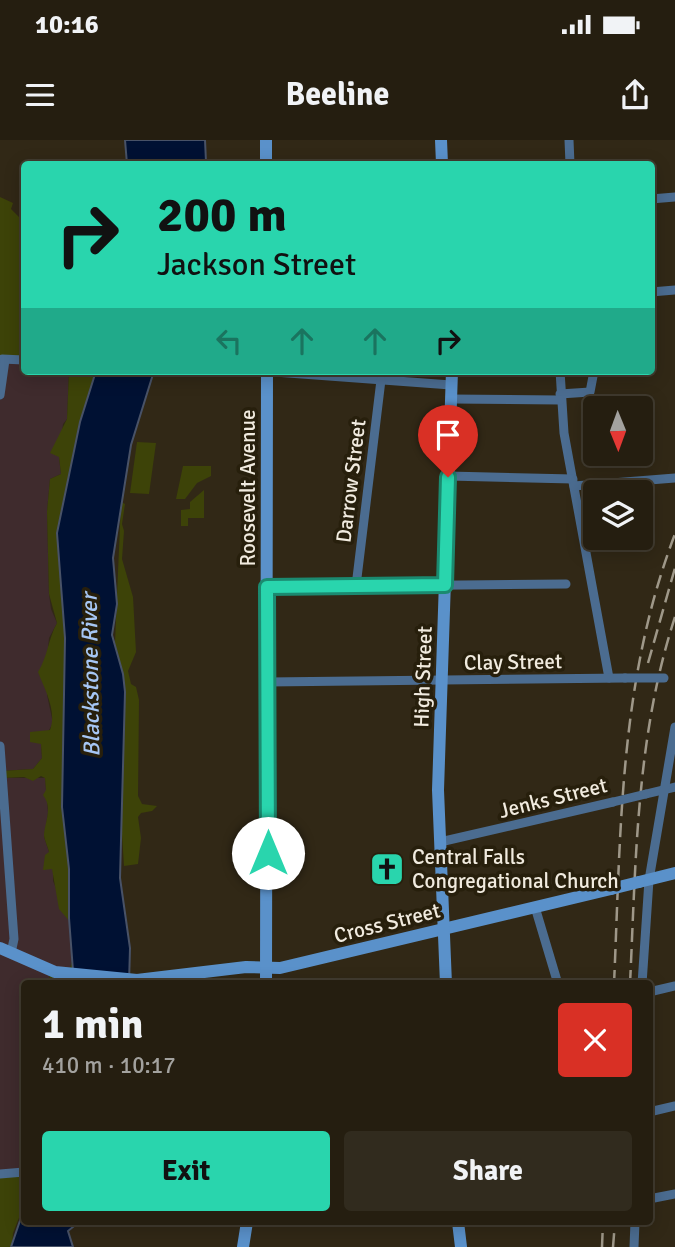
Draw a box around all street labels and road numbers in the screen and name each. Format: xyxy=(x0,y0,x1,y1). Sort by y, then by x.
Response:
street label: Roosevelt Avenue xyxy=(235,410,261,566)
street label: Darrow Street xyxy=(331,418,371,544)
street label: High Street xyxy=(408,626,438,728)
street label: Clay Street xyxy=(464,648,562,676)
street label: Jenks Street xyxy=(496,772,610,824)
street label: Cross Street xyxy=(331,897,443,949)

